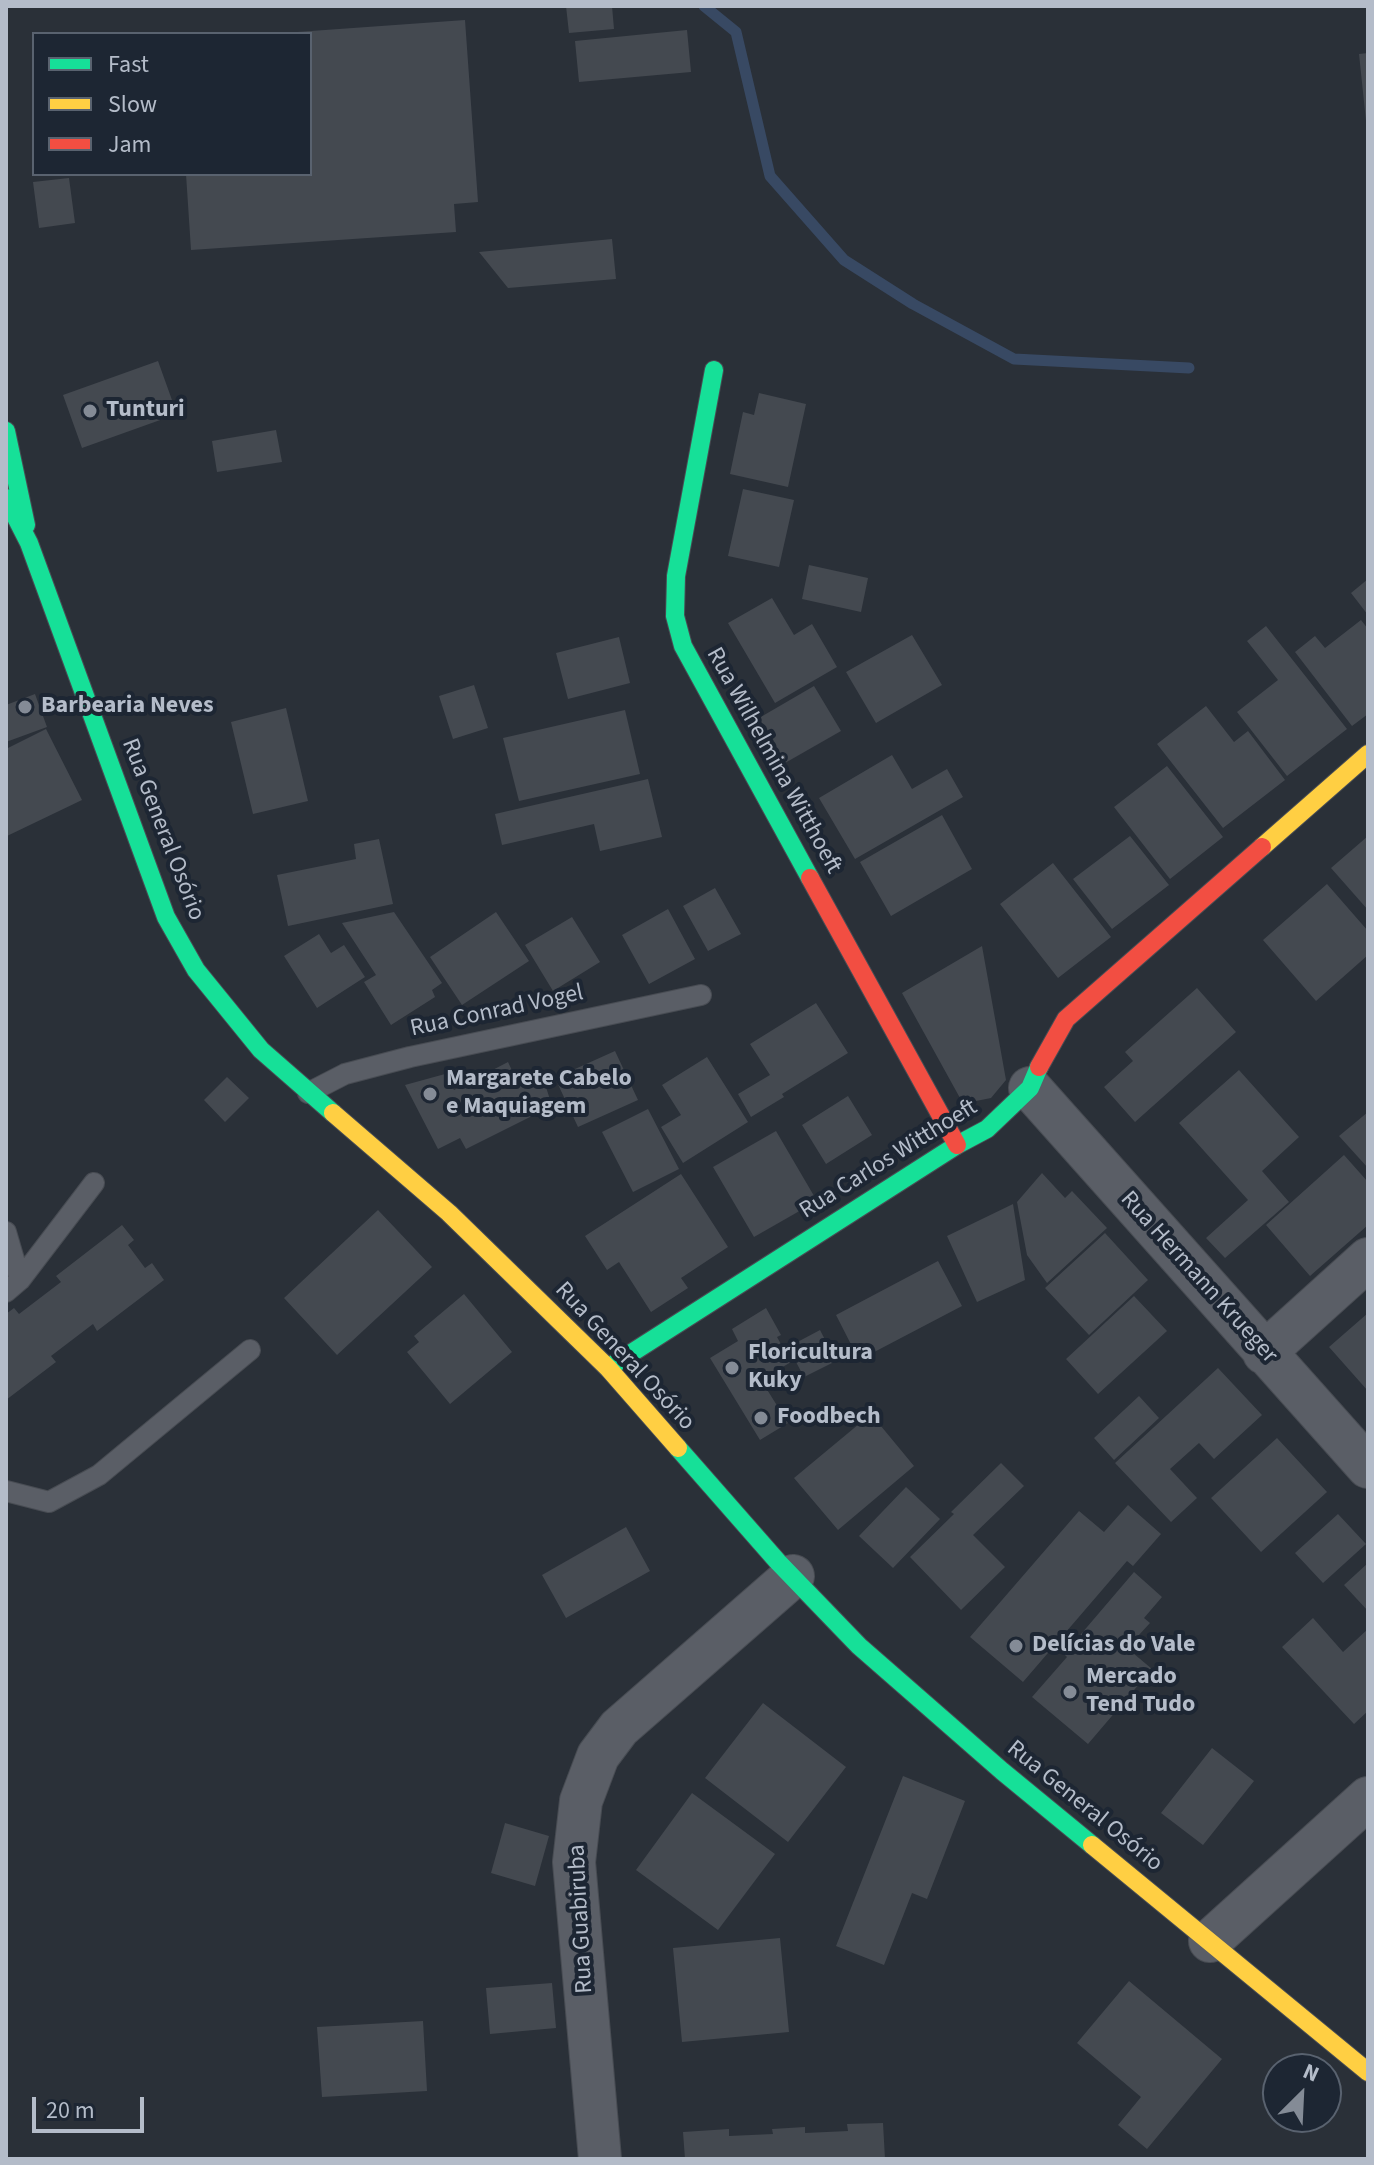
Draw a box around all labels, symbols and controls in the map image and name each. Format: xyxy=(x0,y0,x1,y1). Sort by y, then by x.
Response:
legend xyxy=(32,32,312,176)
text: Fast xyxy=(108,47,149,82)
text: Slow xyxy=(108,87,157,122)
text: Jam xyxy=(108,127,152,162)
place label: Tunturi xyxy=(106,397,185,425)
marker: Tunturi xyxy=(81,402,99,420)
street label: Rua Wilhelmina Witthoeft xyxy=(699,643,847,879)
place label: Barbearia Neves xyxy=(41,693,214,721)
marker: Barbearia Neves xyxy=(16,698,34,716)
street label: Rua General Osório xyxy=(114,735,210,925)
street label: Rua Conrad Vogel xyxy=(408,980,586,1044)
place label: Margarete Cabelo e Maquiagem xyxy=(446,1066,632,1122)
marker: Margarete Cabelo e Maquiagem xyxy=(421,1085,439,1103)
street label: Rua Carlos Witthoeft xyxy=(795,1094,983,1226)
street label: Rua Hermann Krueger xyxy=(1113,1186,1283,1370)
street label: Rua General Osório xyxy=(548,1277,700,1437)
place label: Floricultura Kuky xyxy=(748,1340,873,1396)
marker: Floricultura Kuky xyxy=(723,1359,741,1377)
place label: Foodbech xyxy=(777,1404,881,1432)
marker: Foodbech xyxy=(752,1409,770,1427)
place label: Delícias do Vale xyxy=(1032,1632,1195,1660)
marker: Delícias do Vale xyxy=(1007,1637,1025,1655)
place label: Mercado Tend Tudo xyxy=(1086,1664,1195,1720)
marker: Mercado Tend Tudo xyxy=(1061,1683,1079,1701)
street label: Rua General Osório xyxy=(1000,1735,1168,1879)
street label: Rua Guabiruba xyxy=(564,1844,600,1994)
north arrow xyxy=(1262,2053,1342,2133)
text: N xyxy=(1298,2055,1324,2090)
scale bar xyxy=(36,2081,148,2131)
text: 20 m xyxy=(46,2093,95,2128)

